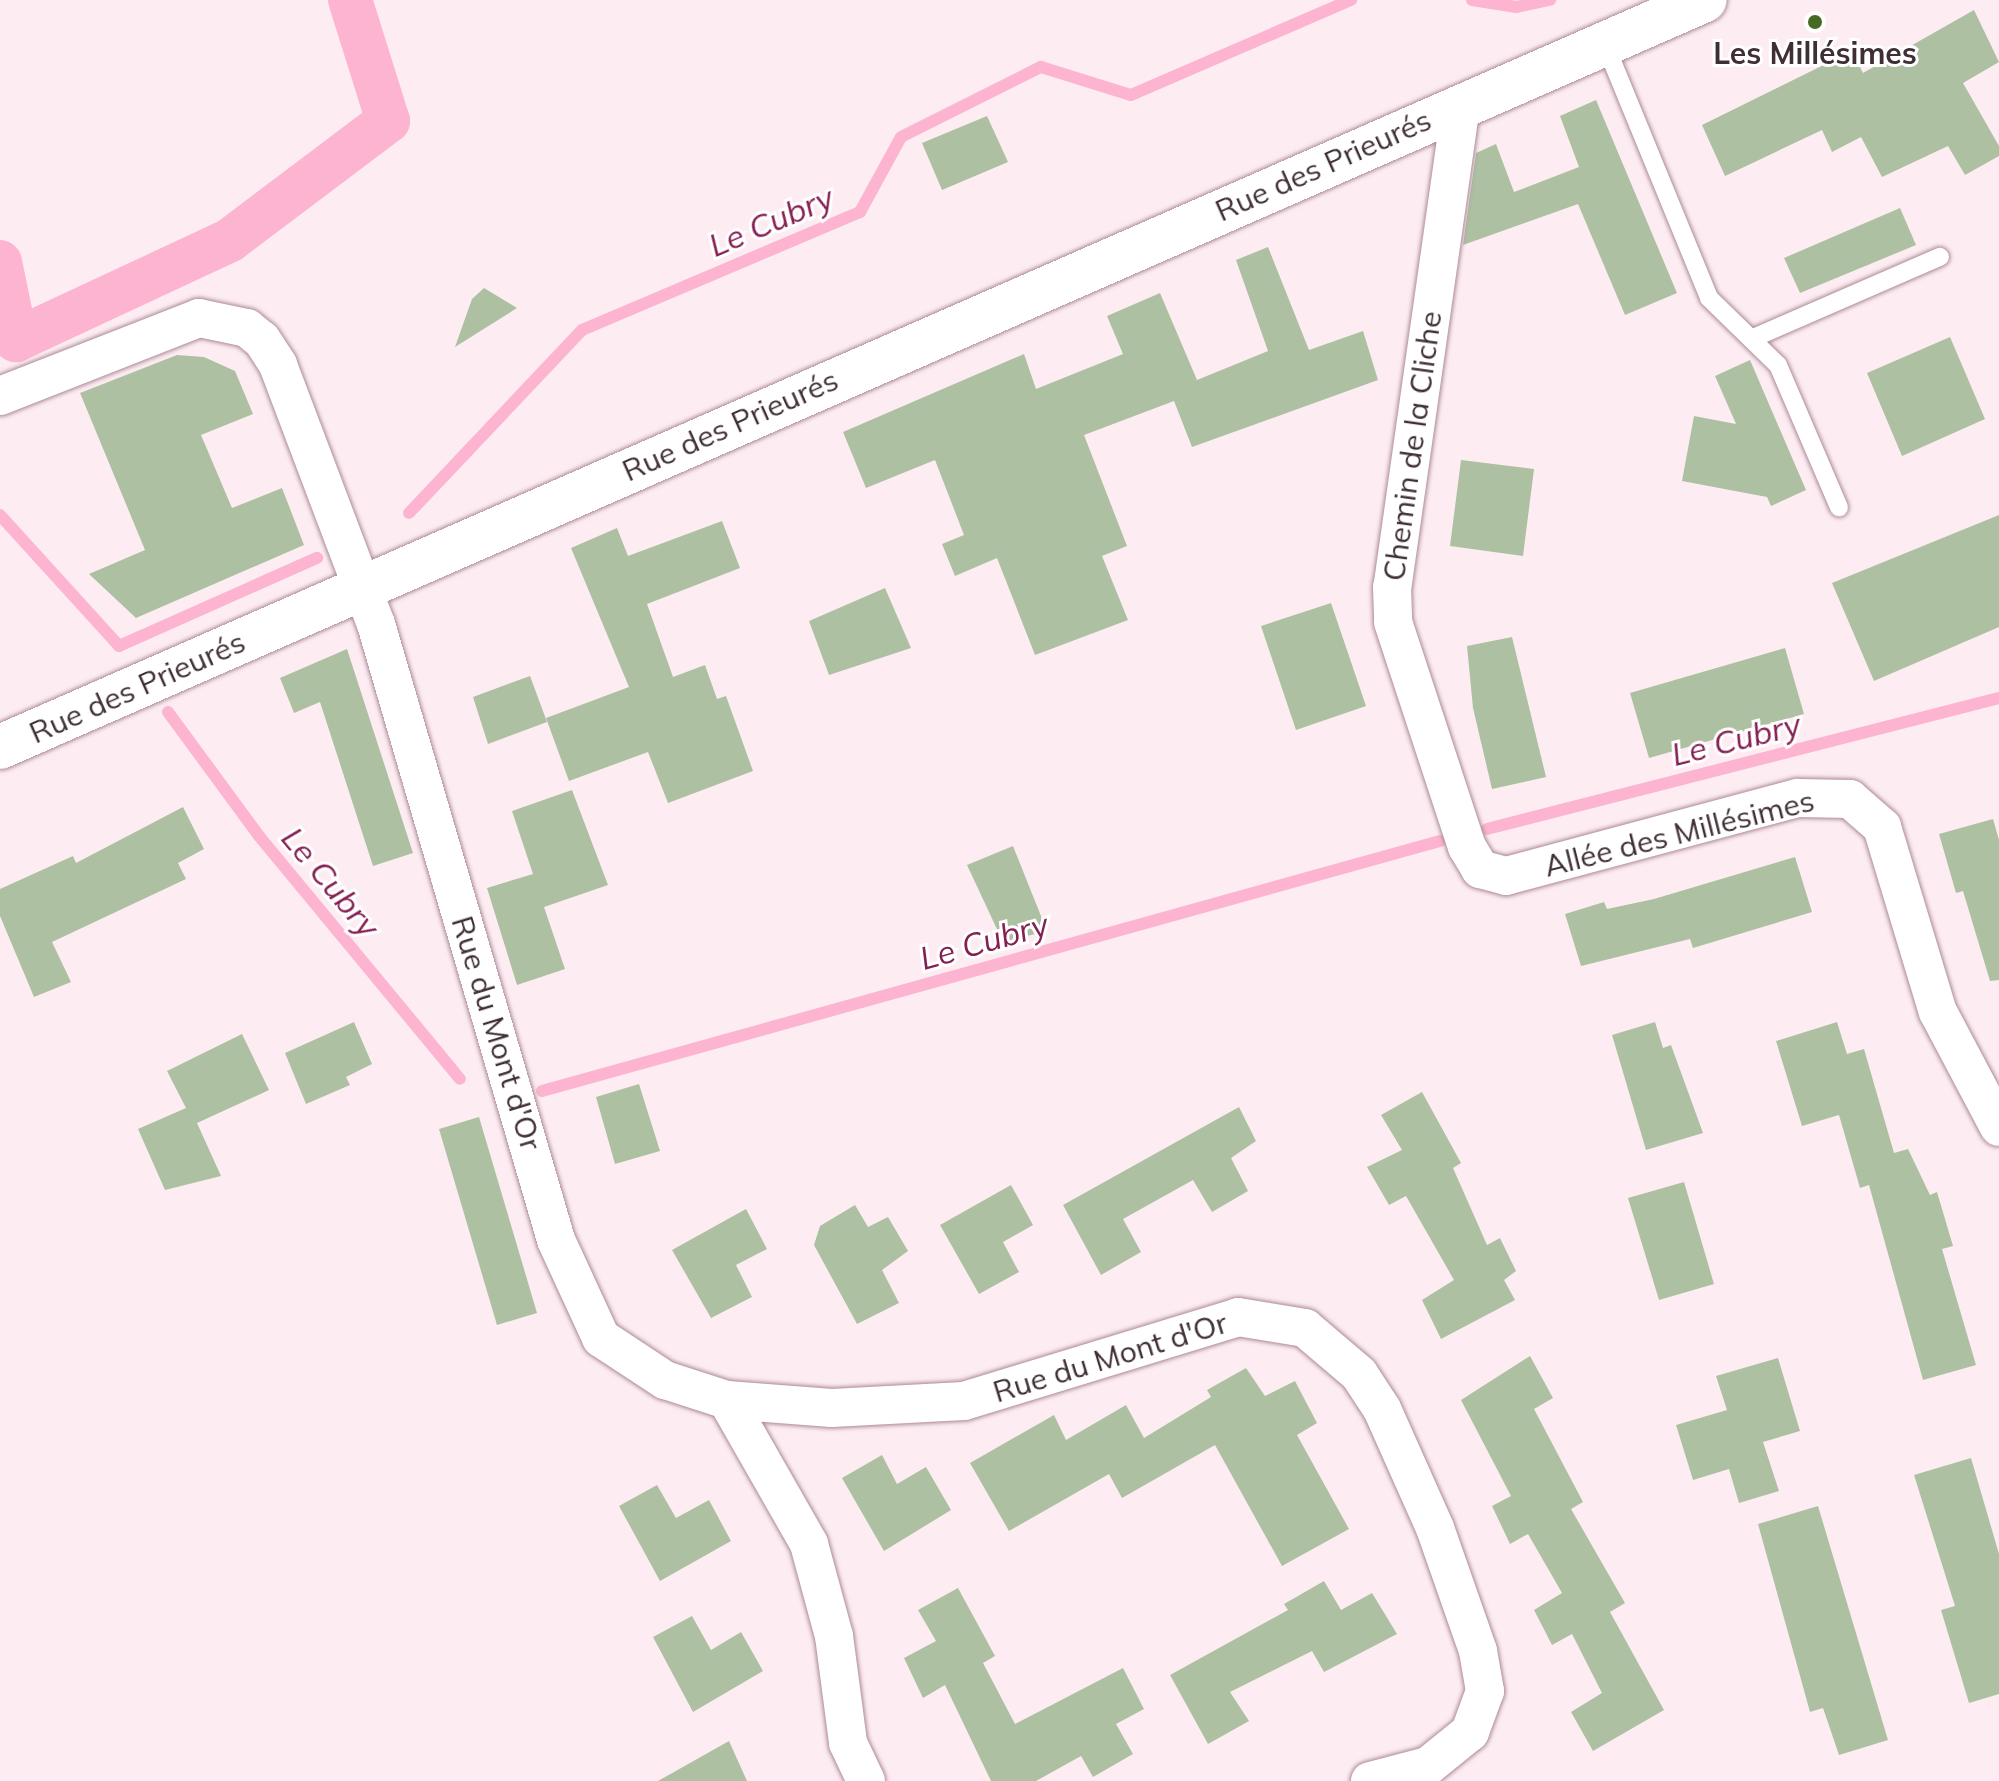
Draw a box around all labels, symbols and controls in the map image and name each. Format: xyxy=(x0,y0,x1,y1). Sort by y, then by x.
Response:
marker: Les Millésimes xyxy=(1806,13,1824,31)
place label: Les Millésimes xyxy=(1713,35,1917,71)
street label: Rue des Prieurés xyxy=(1210,101,1436,229)
water label: Le Cubry xyxy=(703,178,839,264)
street label: Chemin de la Cliche xyxy=(1375,309,1449,583)
street label: Rue des Prieurés xyxy=(617,361,843,489)
street label: Rue des Prieurés xyxy=(24,623,250,751)
water label: Le Cubry xyxy=(1667,704,1805,774)
street label: Allée des Millésimes xyxy=(1540,782,1818,884)
water label: Le Cubry xyxy=(274,819,388,945)
water label: Le Cubry xyxy=(915,904,1053,978)
street label: Rue du Mont d'Or xyxy=(444,912,550,1154)
street label: Rue du Mont d'Or xyxy=(989,1304,1231,1410)

